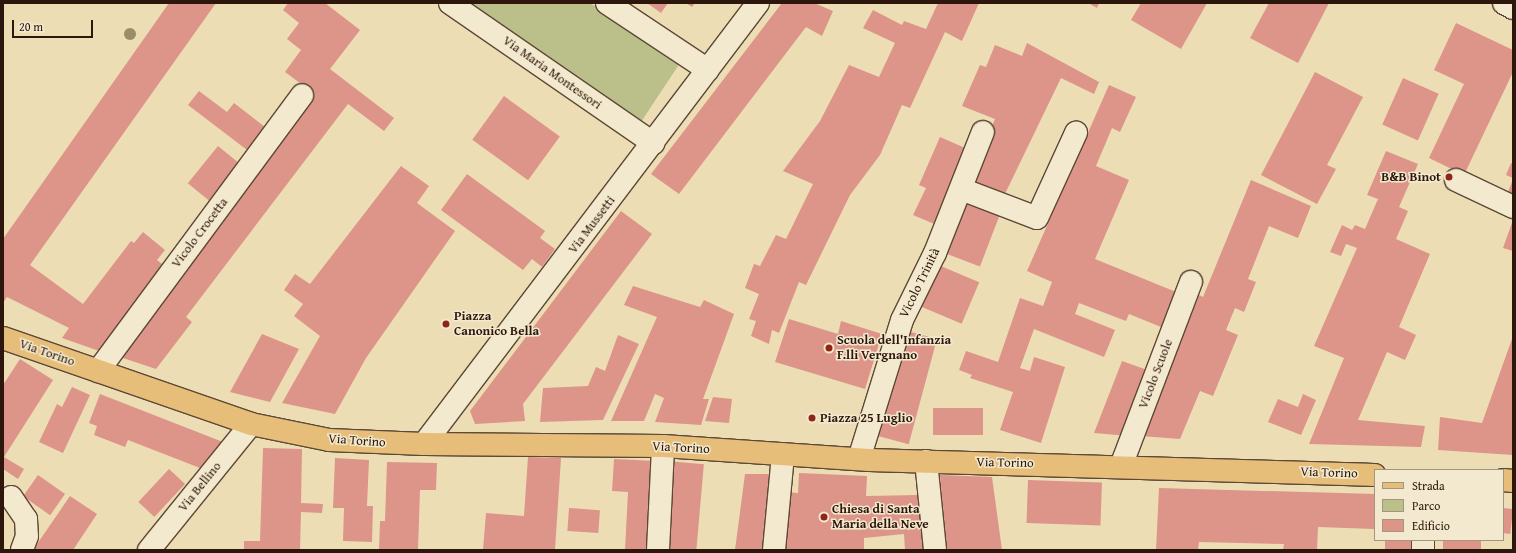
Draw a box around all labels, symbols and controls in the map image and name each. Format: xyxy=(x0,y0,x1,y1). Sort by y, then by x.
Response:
scale bar xyxy=(14,12,95,38)
text: 20 m xyxy=(19,18,43,35)
street label: Via Maria Montessori xyxy=(500,33,604,113)
place label: B&B Binot xyxy=(1381,169,1441,185)
marker: B&B Binot xyxy=(1444,172,1454,182)
street label: Via Mussetti xyxy=(565,193,619,257)
street label: Vicolo Crocetta xyxy=(169,195,231,271)
street label: Vicolo Trinità xyxy=(896,246,944,320)
place label: Piazza Canonico Bella xyxy=(454,309,539,340)
marker: Piazza Canonico Bella xyxy=(441,319,451,329)
place label: Scuola dell'Infanzia F.lli Vergnano xyxy=(837,333,951,364)
street label: Via Torino xyxy=(17,336,77,370)
street label: Vicolo Scuole xyxy=(1136,337,1176,411)
marker: Scuola dell'Infanzia F.lli Vergnano xyxy=(824,343,834,353)
place label: Piazza 25 Luglio xyxy=(820,410,913,426)
marker: Piazza 25 Luglio xyxy=(807,413,817,423)
street label: Via Torino xyxy=(328,431,386,451)
street label: Via Torino xyxy=(652,439,710,457)
street label: Via Torino xyxy=(976,455,1034,471)
street label: Via Bellino xyxy=(175,459,225,515)
street label: Via Torino xyxy=(1300,464,1358,482)
legend xyxy=(1374,469,1504,541)
text: Strada xyxy=(1412,477,1445,494)
text: Parco xyxy=(1412,497,1440,514)
place label: Chiesa di Santa Maria della Neve xyxy=(832,502,929,533)
marker: Chiesa di Santa Maria della Neve xyxy=(819,512,829,522)
text: Edificio xyxy=(1412,517,1450,534)

